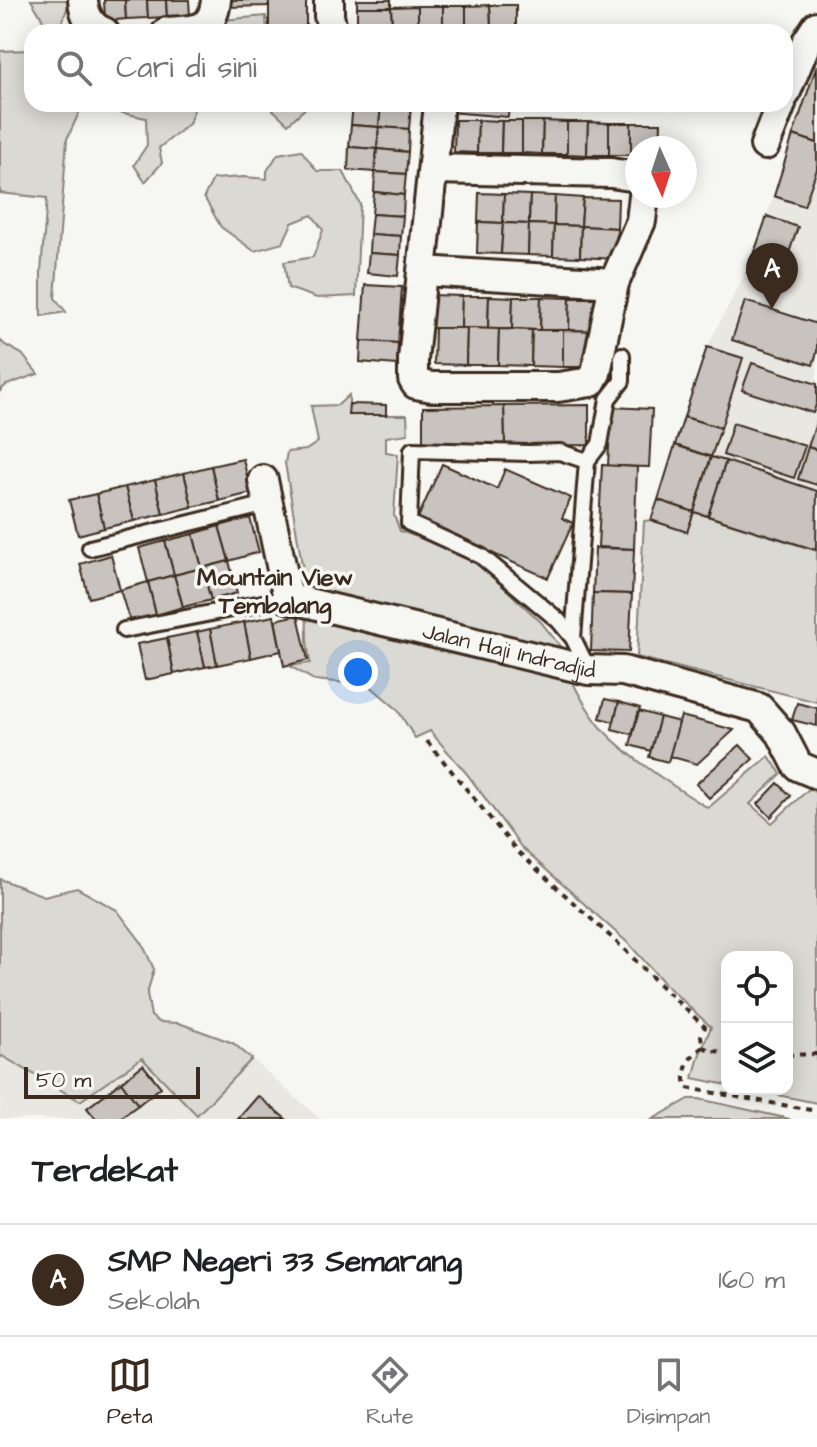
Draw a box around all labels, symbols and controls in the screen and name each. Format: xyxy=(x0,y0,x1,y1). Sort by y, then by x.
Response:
search box xyxy=(24,24,793,112)
icon: search xyxy=(52,46,96,90)
text: Cari di sini xyxy=(116,47,257,89)
north arrow xyxy=(625,136,697,208)
pin: A xyxy=(746,243,798,309)
district label: Mountain View Tembalang xyxy=(197,561,353,624)
street label: Jalan Haji Indradjid xyxy=(420,615,596,686)
your location xyxy=(338,652,378,692)
map controls xyxy=(721,951,793,1095)
button: locate xyxy=(721,951,793,1023)
button: layers xyxy=(721,1023,793,1095)
scale bar xyxy=(24,1063,200,1099)
text: 50 m xyxy=(36,1065,91,1096)
text: Terdekat xyxy=(32,1147,178,1195)
text: SMP Negeri 33 Semarang xyxy=(108,1241,462,1283)
text: A xyxy=(50,1262,66,1298)
text: 160 m xyxy=(718,1262,785,1298)
text: Sekolah xyxy=(108,1283,200,1319)
tab: Peta xyxy=(107,1353,153,1432)
tab: Rute xyxy=(366,1353,414,1432)
tab: Disimpan xyxy=(627,1353,710,1432)

